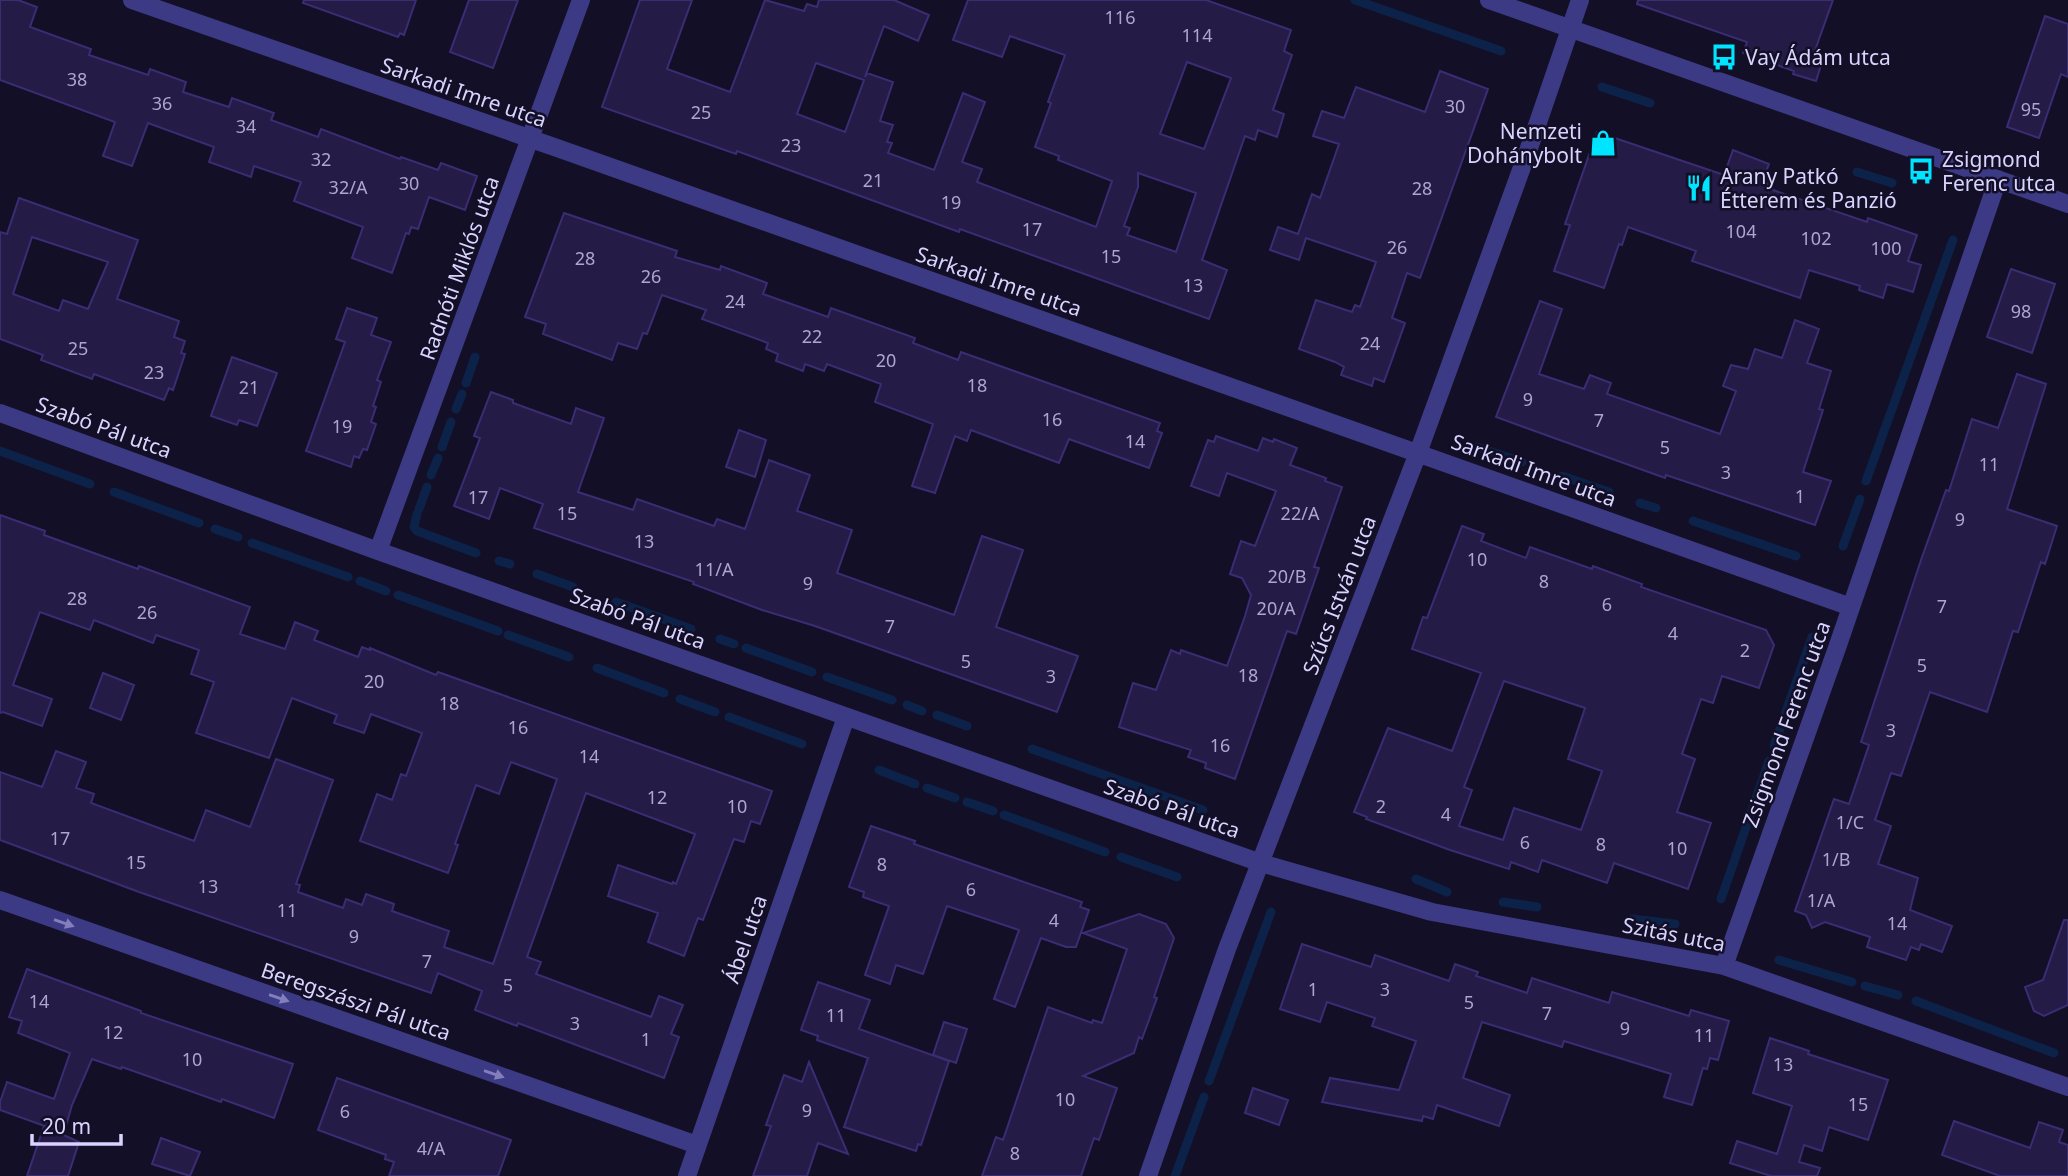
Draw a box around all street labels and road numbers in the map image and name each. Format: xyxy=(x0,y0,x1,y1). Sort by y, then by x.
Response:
street label: Sarkadi Imre utca xyxy=(377,51,551,133)
street label: Radnóti Miklós utca xyxy=(413,172,505,364)
street label: Sarkadi Imre utca xyxy=(912,240,1086,322)
street label: Szabó Pál utca xyxy=(32,390,176,464)
street label: Sarkadi Imre utca xyxy=(1448,427,1620,513)
street label: Szűcs István utca xyxy=(1296,512,1382,678)
street label: Szabó Pál utca xyxy=(566,581,710,655)
street label: Zsigmond Ferenc utca xyxy=(1736,617,1836,831)
street label: Szabó Pál utca xyxy=(1100,772,1244,844)
street label: Ábel utca xyxy=(717,891,773,987)
street label: Szitás utca xyxy=(1620,910,1728,958)
street label: Beregszászi Pál utca xyxy=(257,955,455,1047)

